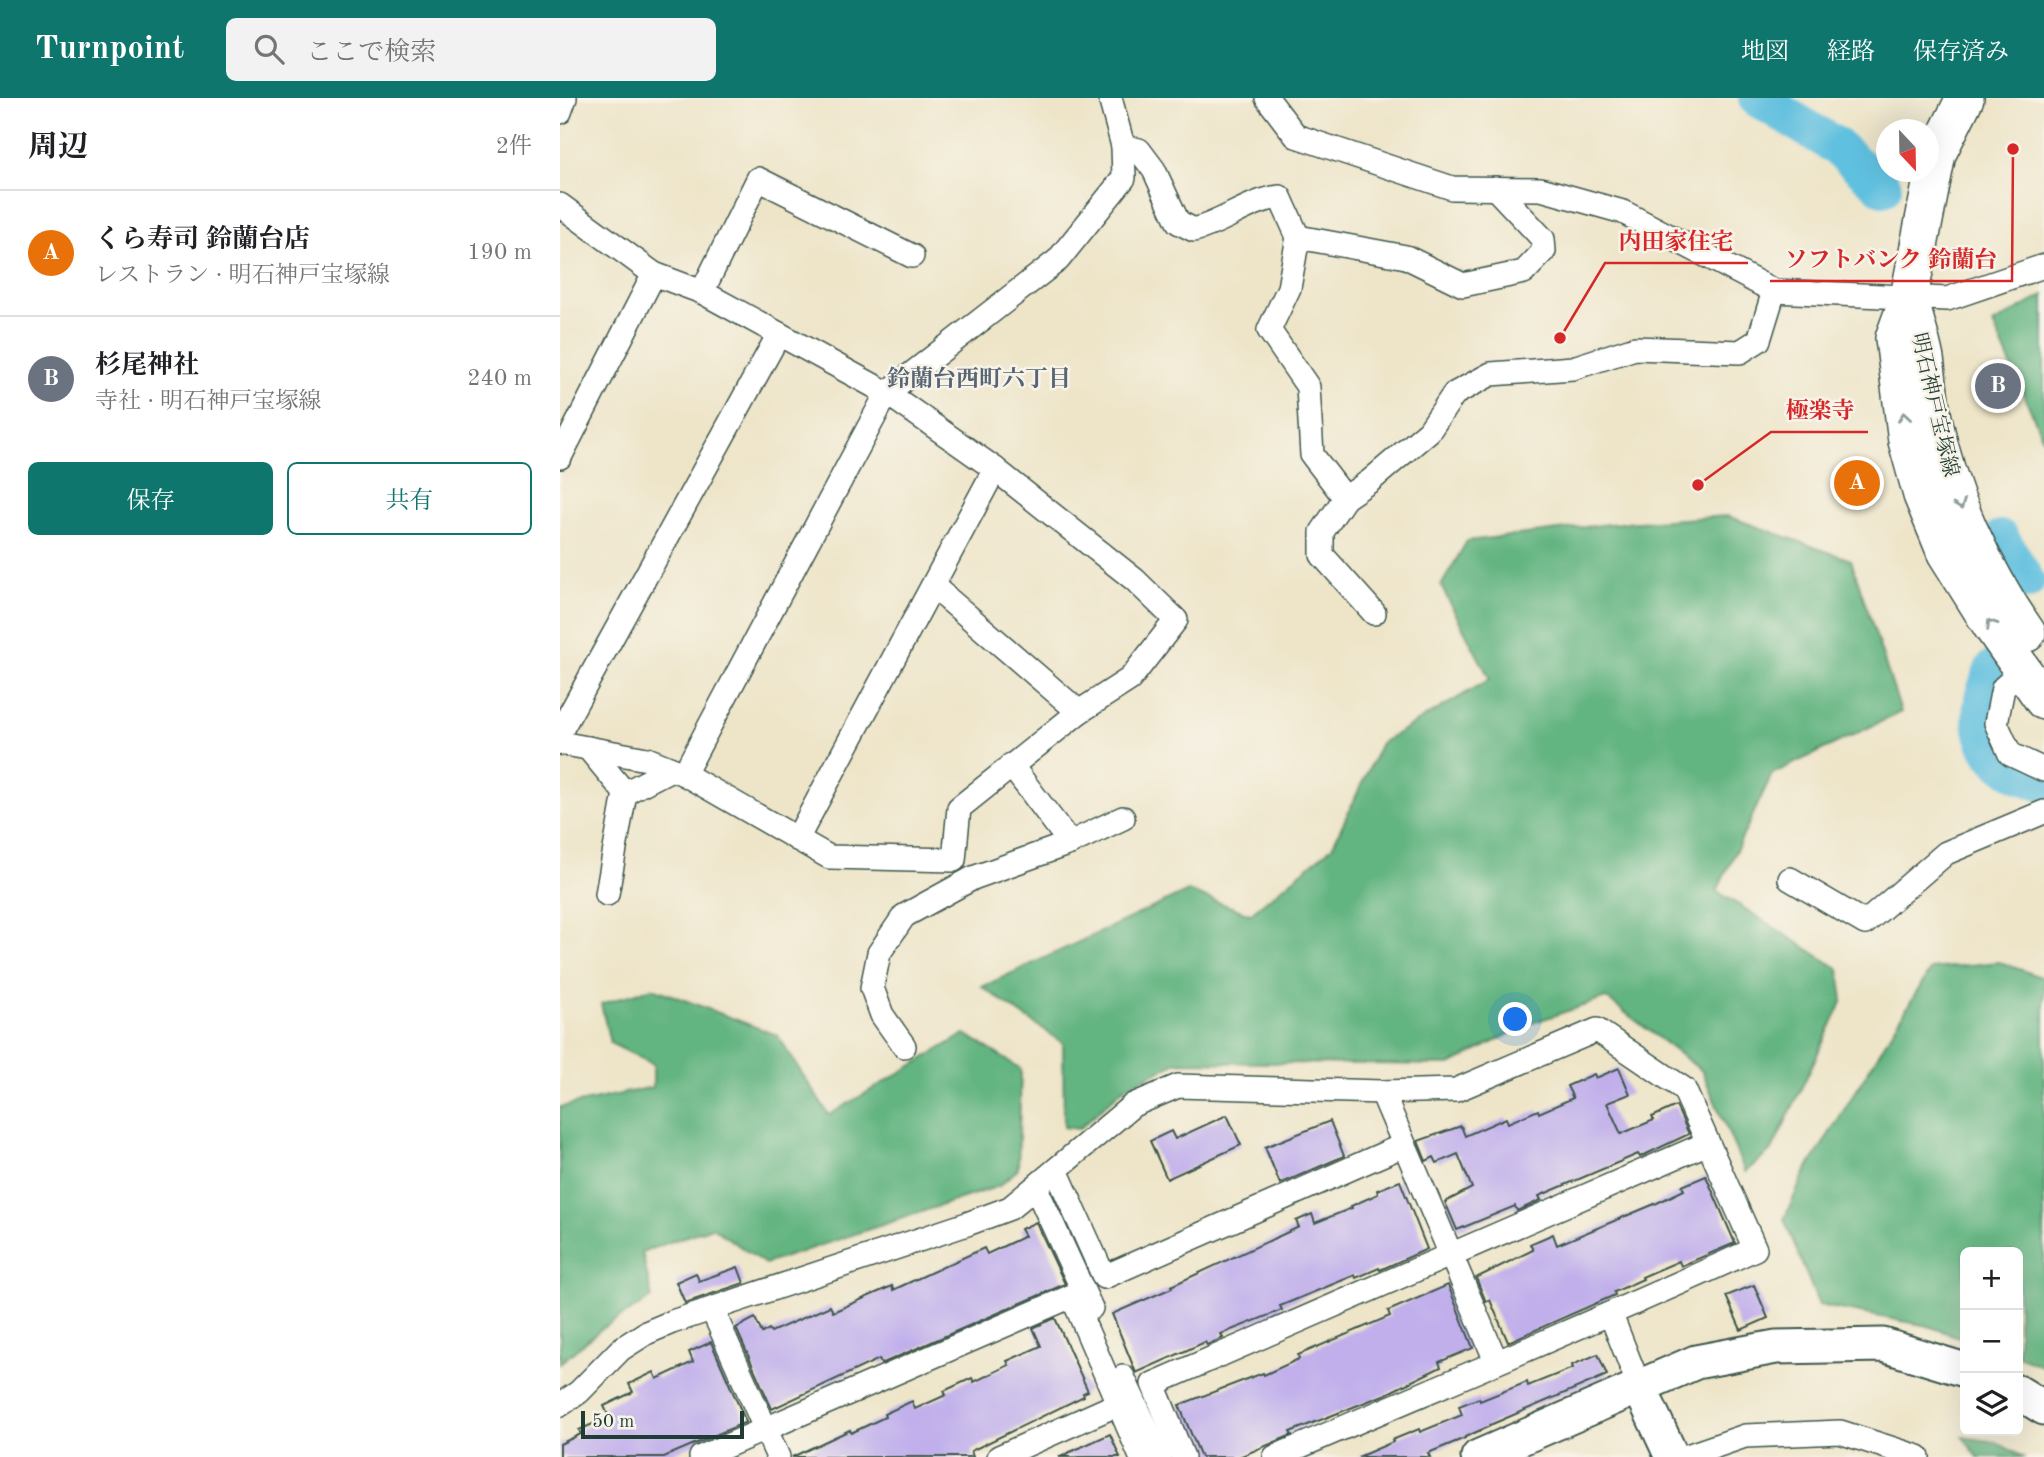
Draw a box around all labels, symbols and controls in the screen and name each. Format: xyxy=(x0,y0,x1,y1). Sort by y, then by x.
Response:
search box xyxy=(226,18,716,81)
icon: search xyxy=(250,30,288,68)
text: Turnpoint xyxy=(35,33,184,66)
text: ここで検索 xyxy=(306,40,436,66)
text: 地図 xyxy=(1741,41,1789,65)
text: 経路 xyxy=(1827,41,1875,65)
text: 保存済み xyxy=(1913,41,2009,65)
north arrow xyxy=(1876,119,1939,182)
text: 周辺 xyxy=(28,133,88,163)
text: 2件 xyxy=(496,135,532,158)
callout: 内田家住宅 xyxy=(1605,219,1748,263)
text: くら寿司 鈴蘭台店 xyxy=(95,227,310,253)
text: 内田家住宅 xyxy=(1619,229,1734,254)
callout: ソフトバンク 鈴蘭台 xyxy=(1770,237,2012,281)
text: A xyxy=(42,241,60,264)
text: 190 m xyxy=(467,241,532,264)
text: ソフトバンク 鈴蘭台 xyxy=(1785,247,1997,272)
text: レストラン · 明石神戸宝塚線 xyxy=(95,264,390,287)
street label: 明石神戸宝塚線 xyxy=(1907,331,1963,479)
text: 杉尾神社 xyxy=(95,353,199,379)
pin: B xyxy=(1975,360,2021,412)
district label: 鈴蘭台西町六丁目 xyxy=(887,366,1071,391)
text: B xyxy=(43,367,59,390)
text: 240 m xyxy=(467,367,532,390)
callout: 極楽寺 xyxy=(1771,388,1868,432)
text: 寺社 · 明石神戸宝塚線 xyxy=(95,390,321,413)
text: 極楽寺 xyxy=(1786,398,1855,423)
one-way arrow xyxy=(1896,411,1911,423)
pin: A xyxy=(1834,457,1880,509)
button: 保存 xyxy=(28,462,273,535)
button: 共有 xyxy=(287,462,532,535)
one-way arrow xyxy=(1951,499,1965,511)
one-way arrow xyxy=(1987,619,2000,632)
your location xyxy=(1498,1002,1532,1036)
map controls xyxy=(1960,1247,2023,1436)
button: + xyxy=(1960,1247,2023,1310)
button: − xyxy=(1960,1310,2023,1373)
button: layers xyxy=(1960,1373,2023,1436)
scale bar xyxy=(581,1408,744,1440)
text: 50 m xyxy=(592,1413,634,1432)

